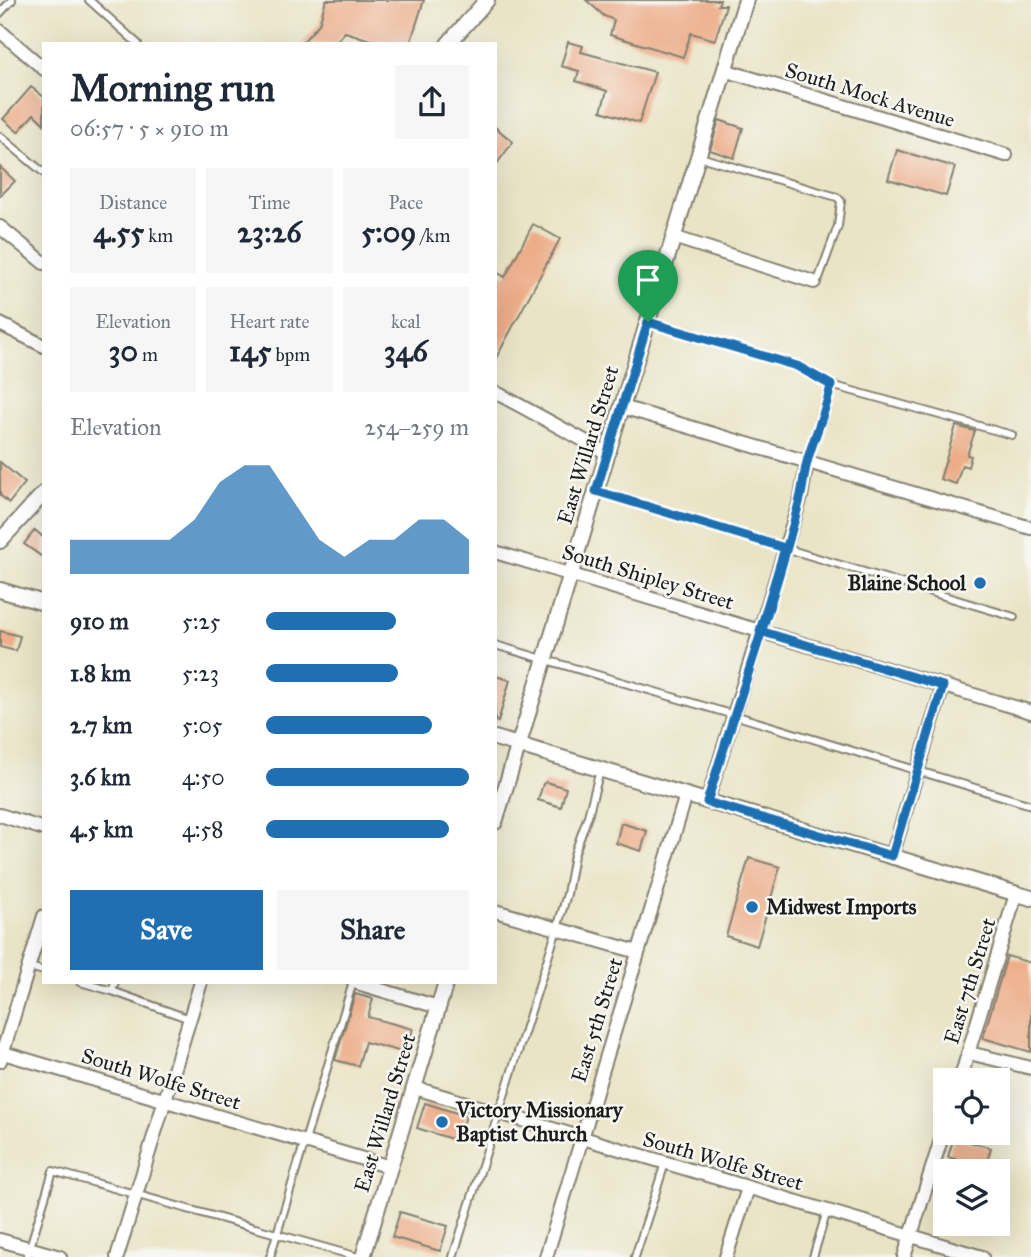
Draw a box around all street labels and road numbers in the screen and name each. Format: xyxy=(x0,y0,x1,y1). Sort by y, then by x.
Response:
street label: South Mock Avenue xyxy=(782,57,958,133)
street label: East Willard Street xyxy=(552,362,625,527)
street label: South Shipley Street xyxy=(559,538,738,616)
street label: East 7th Street xyxy=(938,914,1002,1047)
street label: East 5th Street xyxy=(566,954,628,1086)
street label: East Willard Street xyxy=(349,1030,422,1195)
street label: South Wolfe Street xyxy=(78,1042,244,1116)
street label: South Wolfe Street xyxy=(640,1126,807,1196)

